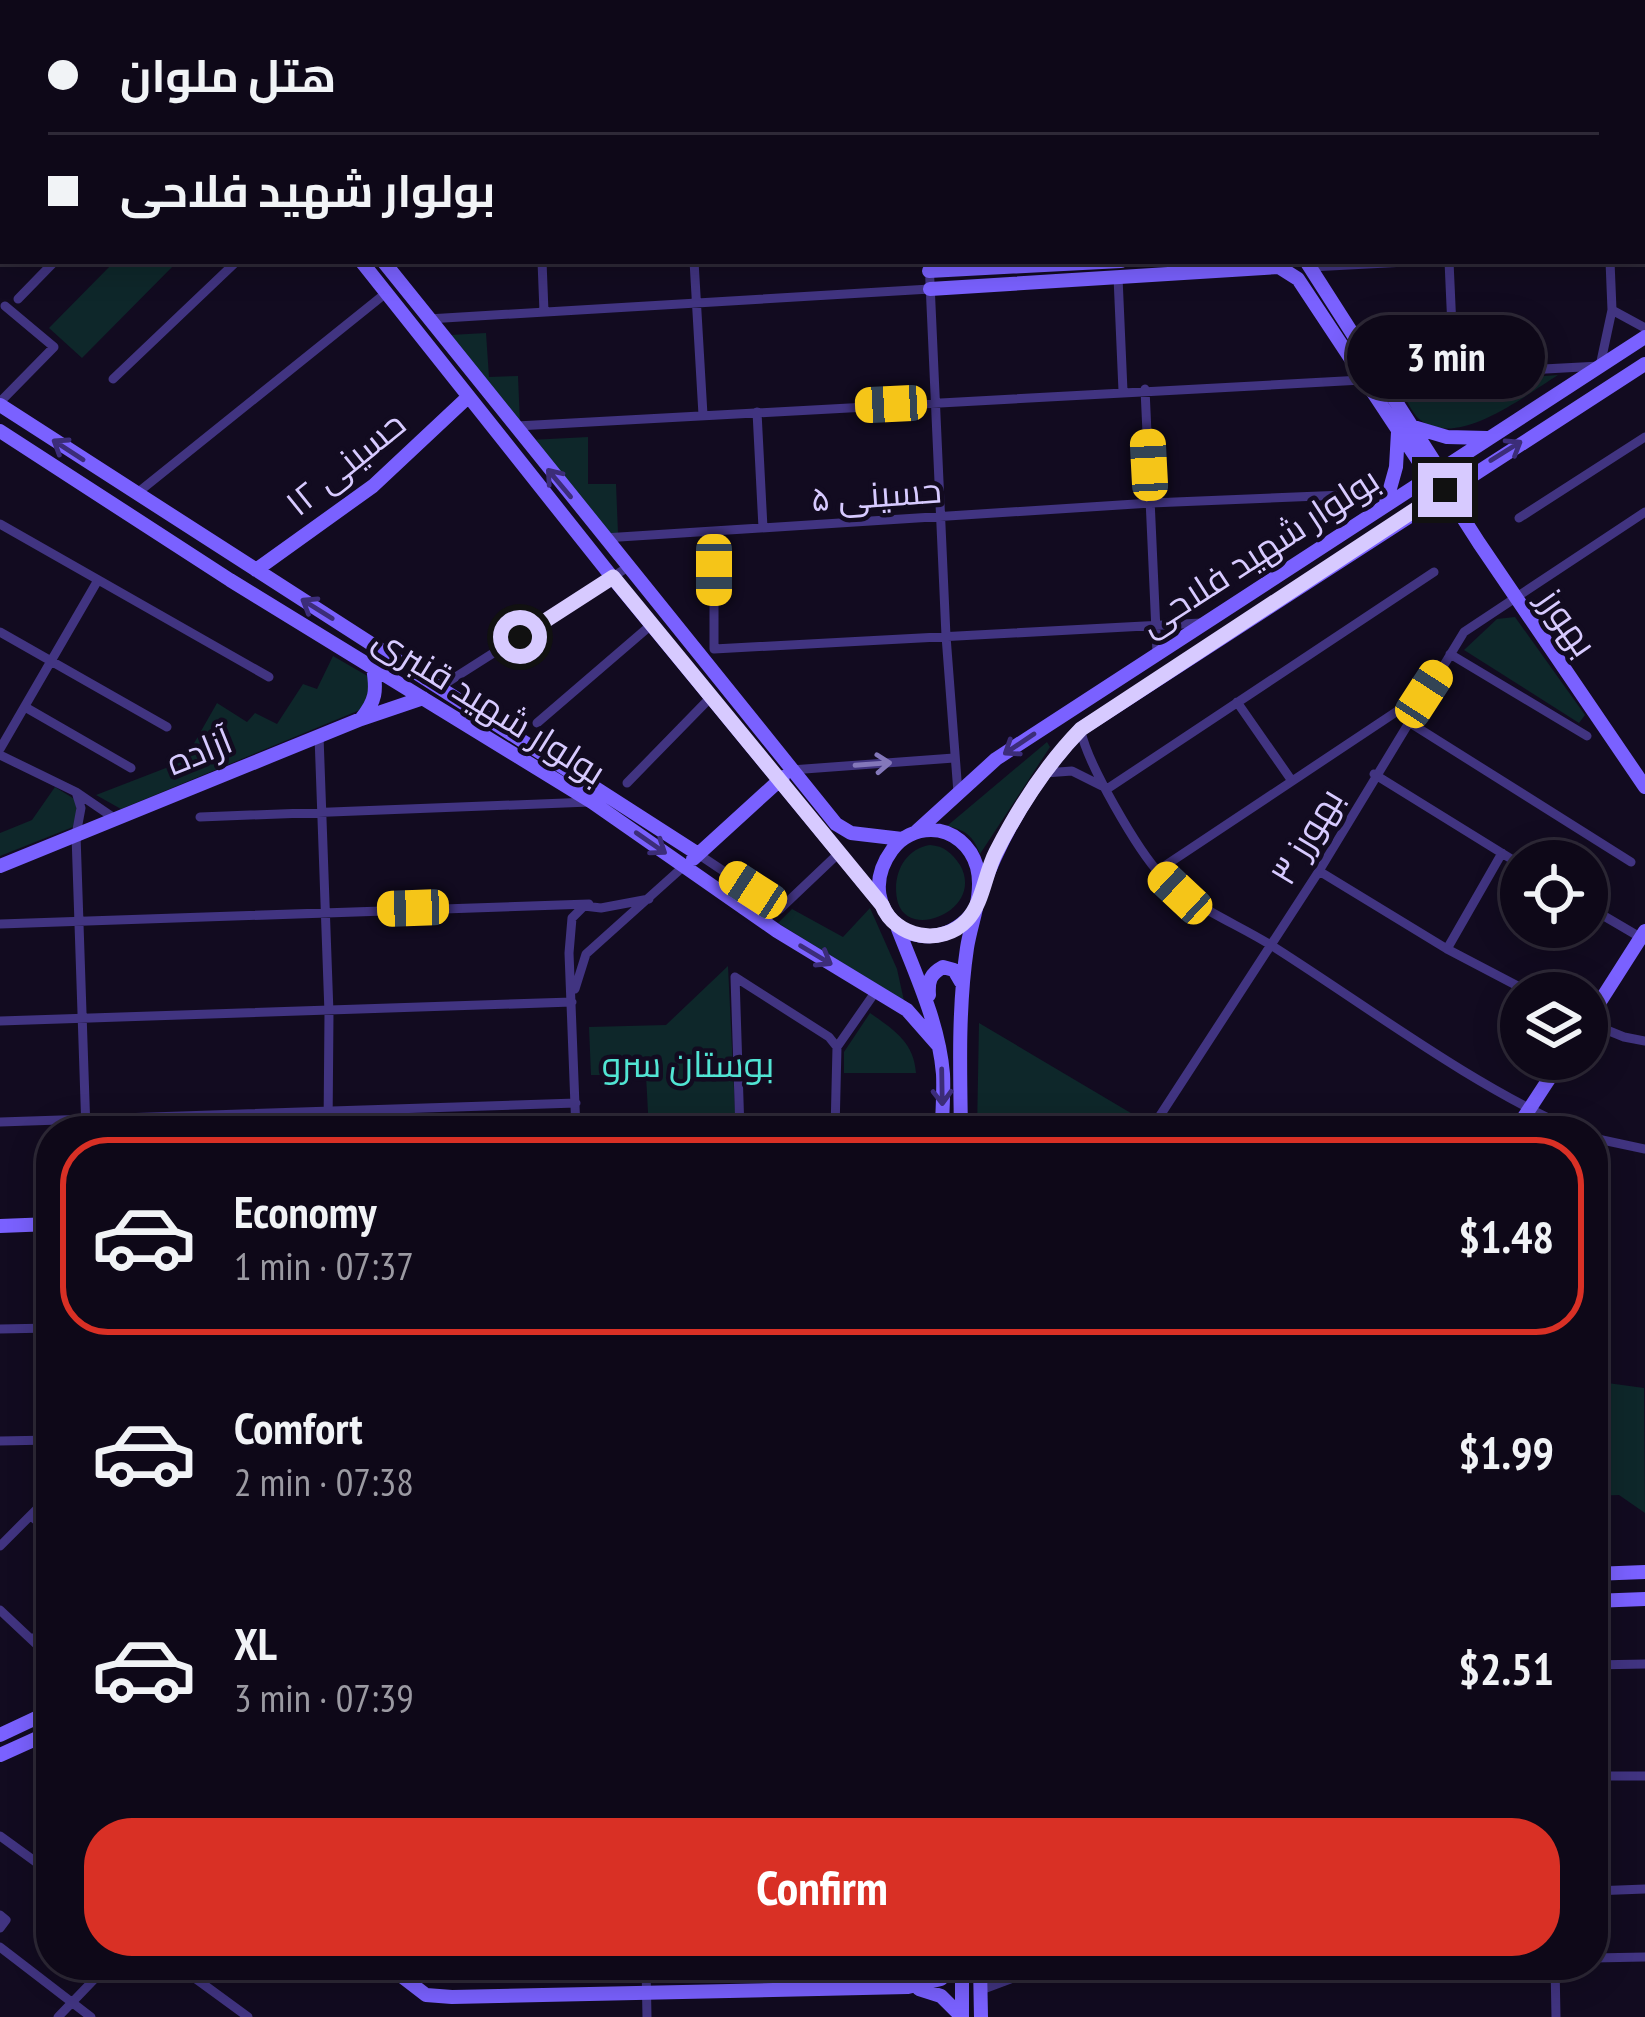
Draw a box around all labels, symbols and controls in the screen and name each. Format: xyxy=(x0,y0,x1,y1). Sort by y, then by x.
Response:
text: هتل ملوان xyxy=(120,46,336,104)
text: بولوار شهید فلاحی xyxy=(120,161,495,219)
callout: 3 min xyxy=(1346,316,1544,400)
text: 3 min xyxy=(1407,331,1485,382)
car xyxy=(854,384,928,424)
street label: حسینی ۱۲ xyxy=(275,400,415,525)
car xyxy=(1129,428,1169,502)
one-way arrow xyxy=(51,437,85,462)
one-way arrow xyxy=(1488,439,1522,464)
street label: بولوار شهید فلاحی xyxy=(1130,456,1388,646)
route end xyxy=(1418,463,1472,517)
street label: حسینی ۵ xyxy=(809,465,943,522)
one-way arrow xyxy=(545,468,573,499)
car xyxy=(696,534,732,606)
street label: بهورز xyxy=(1527,577,1609,665)
one-way arrow xyxy=(301,597,335,621)
route start xyxy=(493,610,547,664)
street label: بولوار شهید قنبری xyxy=(365,614,615,795)
car xyxy=(1389,654,1459,734)
street label: آزاده xyxy=(159,716,239,785)
one-way arrow xyxy=(1002,731,1036,756)
one-way arrow xyxy=(853,752,892,775)
street label: بهورز ۳ xyxy=(1258,779,1353,893)
one-way arrow xyxy=(633,830,667,855)
map controls xyxy=(1500,840,1608,1080)
button: locate xyxy=(1500,840,1608,948)
car xyxy=(713,855,793,925)
car xyxy=(1141,855,1219,931)
car xyxy=(376,889,450,927)
one-way arrow xyxy=(798,943,832,967)
button: layers xyxy=(1500,972,1608,1080)
park label: بوستان سرو xyxy=(602,1040,774,1087)
one-way arrow xyxy=(930,1067,953,1106)
icon: car xyxy=(90,1182,198,1290)
text: Economy xyxy=(234,1182,377,1240)
text: $1.48 xyxy=(1458,1207,1554,1265)
text: 1 min · 07:37 xyxy=(234,1240,414,1291)
icon: car xyxy=(90,1398,198,1506)
text: Comfort xyxy=(234,1398,363,1456)
text: $1.99 xyxy=(1458,1423,1554,1481)
text: 2 min · 07:38 xyxy=(234,1456,414,1507)
icon: car xyxy=(90,1614,198,1722)
text: XL xyxy=(234,1614,277,1672)
text: $2.51 xyxy=(1458,1639,1554,1697)
text: 3 min · 07:39 xyxy=(234,1672,414,1723)
button: Confirm xyxy=(84,1818,1560,1956)

